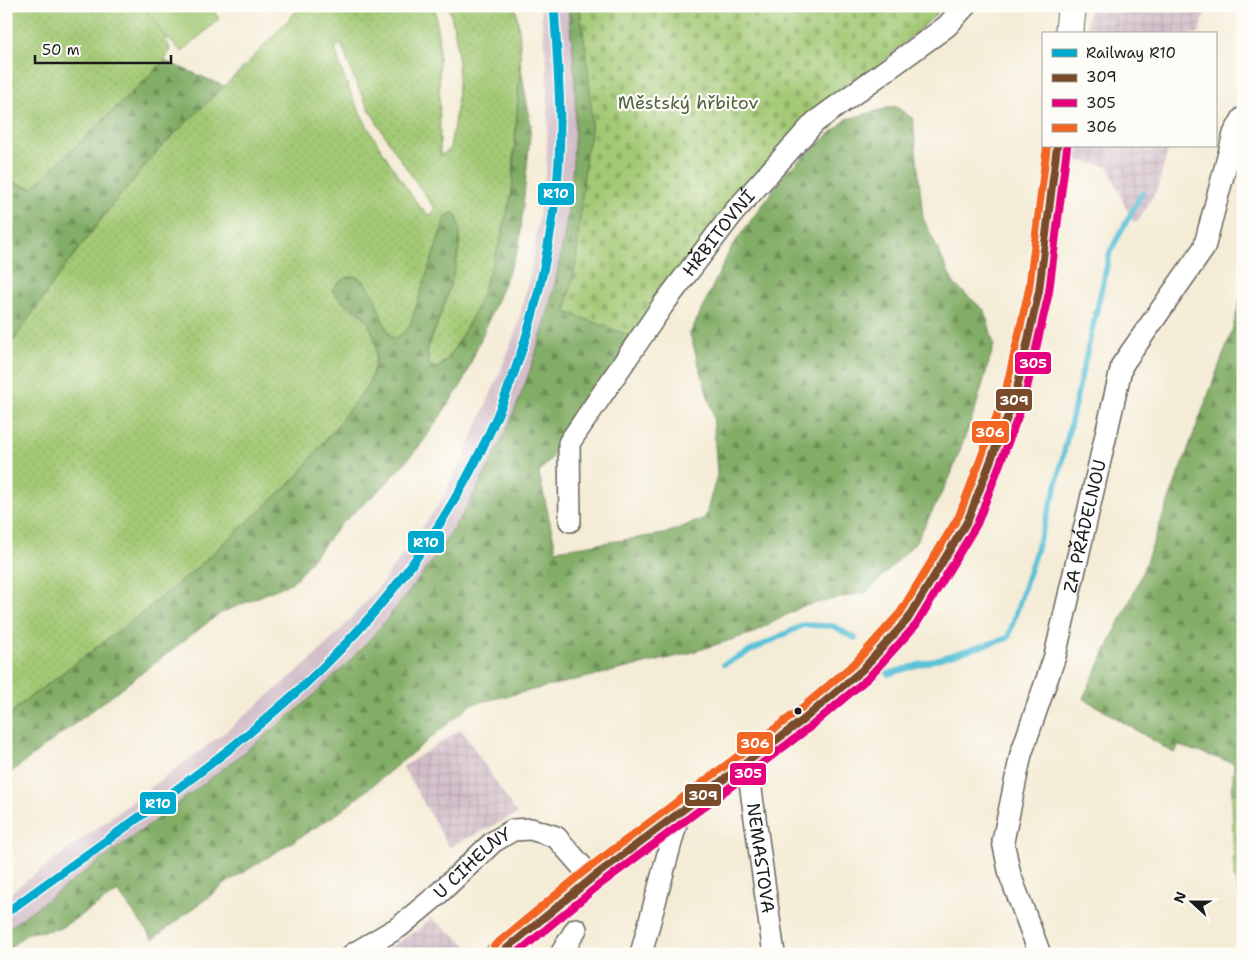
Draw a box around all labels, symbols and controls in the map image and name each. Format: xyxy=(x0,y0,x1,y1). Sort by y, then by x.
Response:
scale bar xyxy=(35,32,171,64)
legend xyxy=(1042,32,1216,148)
text: 50 m xyxy=(42,40,80,60)
text: Railway R10 xyxy=(1086,43,1176,63)
text: 309 xyxy=(1086,67,1117,87)
park label: Městský hřbitov xyxy=(618,91,758,115)
text: 305 xyxy=(1086,93,1116,113)
text: 306 xyxy=(1086,117,1117,137)
line badge: R10 xyxy=(537,182,575,206)
text: R10 xyxy=(543,184,569,202)
street label: HŘBITOVNÍ xyxy=(677,184,760,281)
line badge: 305 xyxy=(1014,351,1052,375)
text: 305 xyxy=(1019,354,1047,372)
line badge: 309 xyxy=(995,388,1033,412)
text: 309 xyxy=(999,391,1029,409)
line badge: 306 xyxy=(971,420,1010,444)
text: 306 xyxy=(975,423,1005,441)
street label: ZA PŘÁDELNOU xyxy=(1058,457,1112,595)
line badge: R10 xyxy=(407,530,445,554)
text: R10 xyxy=(413,533,439,551)
unlabelled marker xyxy=(793,706,803,716)
line badge: 306 xyxy=(736,731,774,755)
text: 306 xyxy=(740,734,770,752)
line badge: 305 xyxy=(729,762,767,786)
text: 305 xyxy=(734,764,762,782)
line badge: 309 xyxy=(684,783,722,807)
text: 309 xyxy=(688,786,718,804)
line badge: R10 xyxy=(139,791,177,815)
text: R10 xyxy=(145,794,171,812)
street label: NEMASTOVA xyxy=(741,801,780,915)
street label: U CIHELNY xyxy=(428,822,516,904)
north arrow xyxy=(1166,878,1216,928)
text: N xyxy=(1169,889,1190,906)

